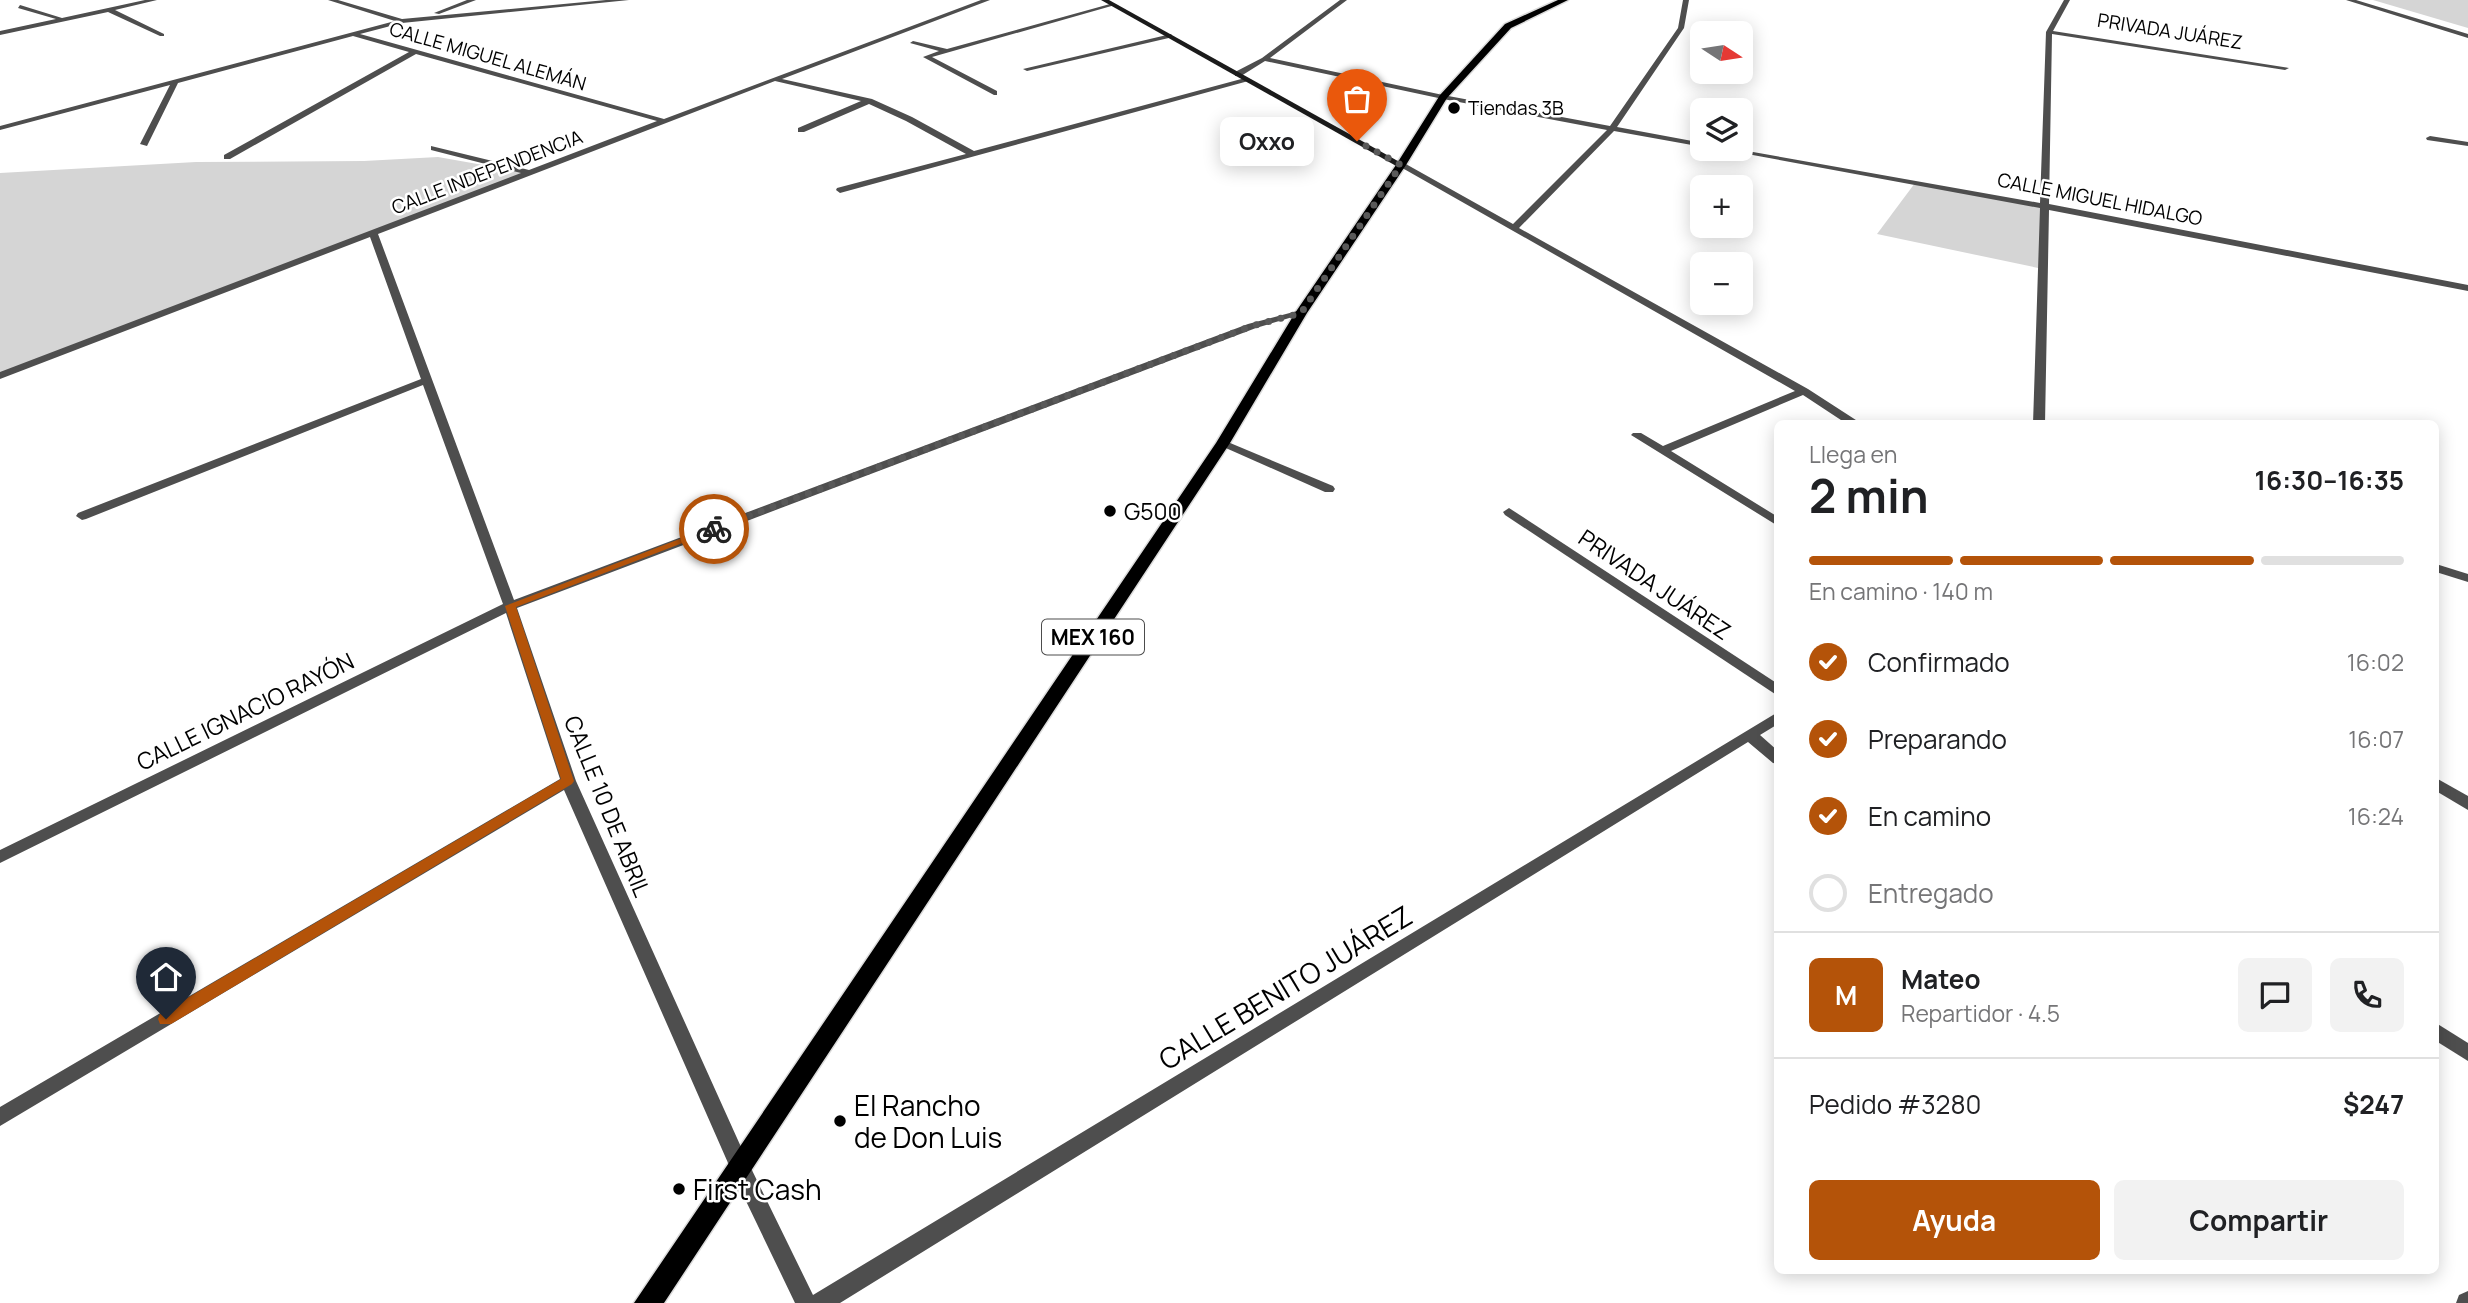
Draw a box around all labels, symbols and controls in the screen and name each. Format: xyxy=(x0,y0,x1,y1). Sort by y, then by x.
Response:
street label: PRIVADA JUÁREZ xyxy=(2096,7,2244,55)
street label: CALLE MIGUEL ALEMÁN xyxy=(387,15,589,97)
north arrow xyxy=(1690,21,1754,84)
map controls xyxy=(1690,21,1753,315)
pin xyxy=(1327,69,1387,141)
icon: bag xyxy=(1338,80,1376,118)
place label: Tiendas 3B xyxy=(1468,95,1564,121)
button: layers xyxy=(1690,98,1753,161)
marker: Tiendas 3B xyxy=(1446,100,1462,116)
callout: Oxxo xyxy=(1220,116,1315,166)
street label: CALLE INDEPENDENCIA xyxy=(388,124,586,220)
text: Oxxo xyxy=(1239,125,1295,157)
street label: CALLE MIGUEL HIDALGO xyxy=(1995,166,2205,232)
button: + xyxy=(1690,175,1753,238)
button: − xyxy=(1690,252,1753,315)
text: Llega en xyxy=(1809,438,1897,470)
text: 16:30–16:35 xyxy=(2255,462,2404,498)
text: 2 min xyxy=(1809,464,1929,527)
courier xyxy=(679,494,749,564)
place label: G500 xyxy=(1124,495,1182,527)
marker: G500 xyxy=(1102,503,1118,519)
icon: bike xyxy=(695,510,733,548)
street label: PRIVADA JUÁREZ xyxy=(1573,521,1737,647)
text: En camino · 140 m xyxy=(1809,575,1993,607)
road number: MEX 160 xyxy=(1042,620,1144,654)
icon: check xyxy=(1809,643,1847,681)
street label: CALLE IGNACIO RAYÓN xyxy=(131,644,359,778)
text: Confirmado xyxy=(1868,644,2010,680)
text: 16:02 xyxy=(2347,646,2404,678)
street label: CALLE 10 DE ABRIL xyxy=(557,711,659,902)
icon: check xyxy=(1809,720,1847,758)
text: Preparando xyxy=(1868,721,2007,757)
text: 16:07 xyxy=(2348,723,2404,755)
icon: check xyxy=(1809,797,1847,835)
text: En camino xyxy=(1868,798,1991,834)
text: 16:24 xyxy=(2348,800,2404,832)
text: Entregado xyxy=(1868,875,1994,911)
street label: CALLE BENITO JUÁREZ xyxy=(1151,896,1419,1078)
pin xyxy=(136,947,196,1019)
icon: home xyxy=(147,958,185,996)
button: chat xyxy=(2238,958,2312,1032)
button: phone xyxy=(2330,958,2404,1032)
text: Mateo xyxy=(1901,961,1980,997)
text: M xyxy=(1835,977,1857,1013)
text: Repartidor · 4.5 xyxy=(1901,997,2060,1029)
place label: El Rancho de Don Luis xyxy=(854,1086,1002,1156)
text: Pedido #3280 xyxy=(1809,1086,1981,1122)
text: $247 xyxy=(2343,1086,2404,1122)
marker: El Rancho de Don Luis xyxy=(832,1113,848,1129)
place label: First Cash xyxy=(693,1170,822,1208)
button: Ayuda xyxy=(1809,1180,2100,1260)
button: Compartir xyxy=(2114,1180,2404,1260)
marker: First Cash xyxy=(671,1181,687,1197)

